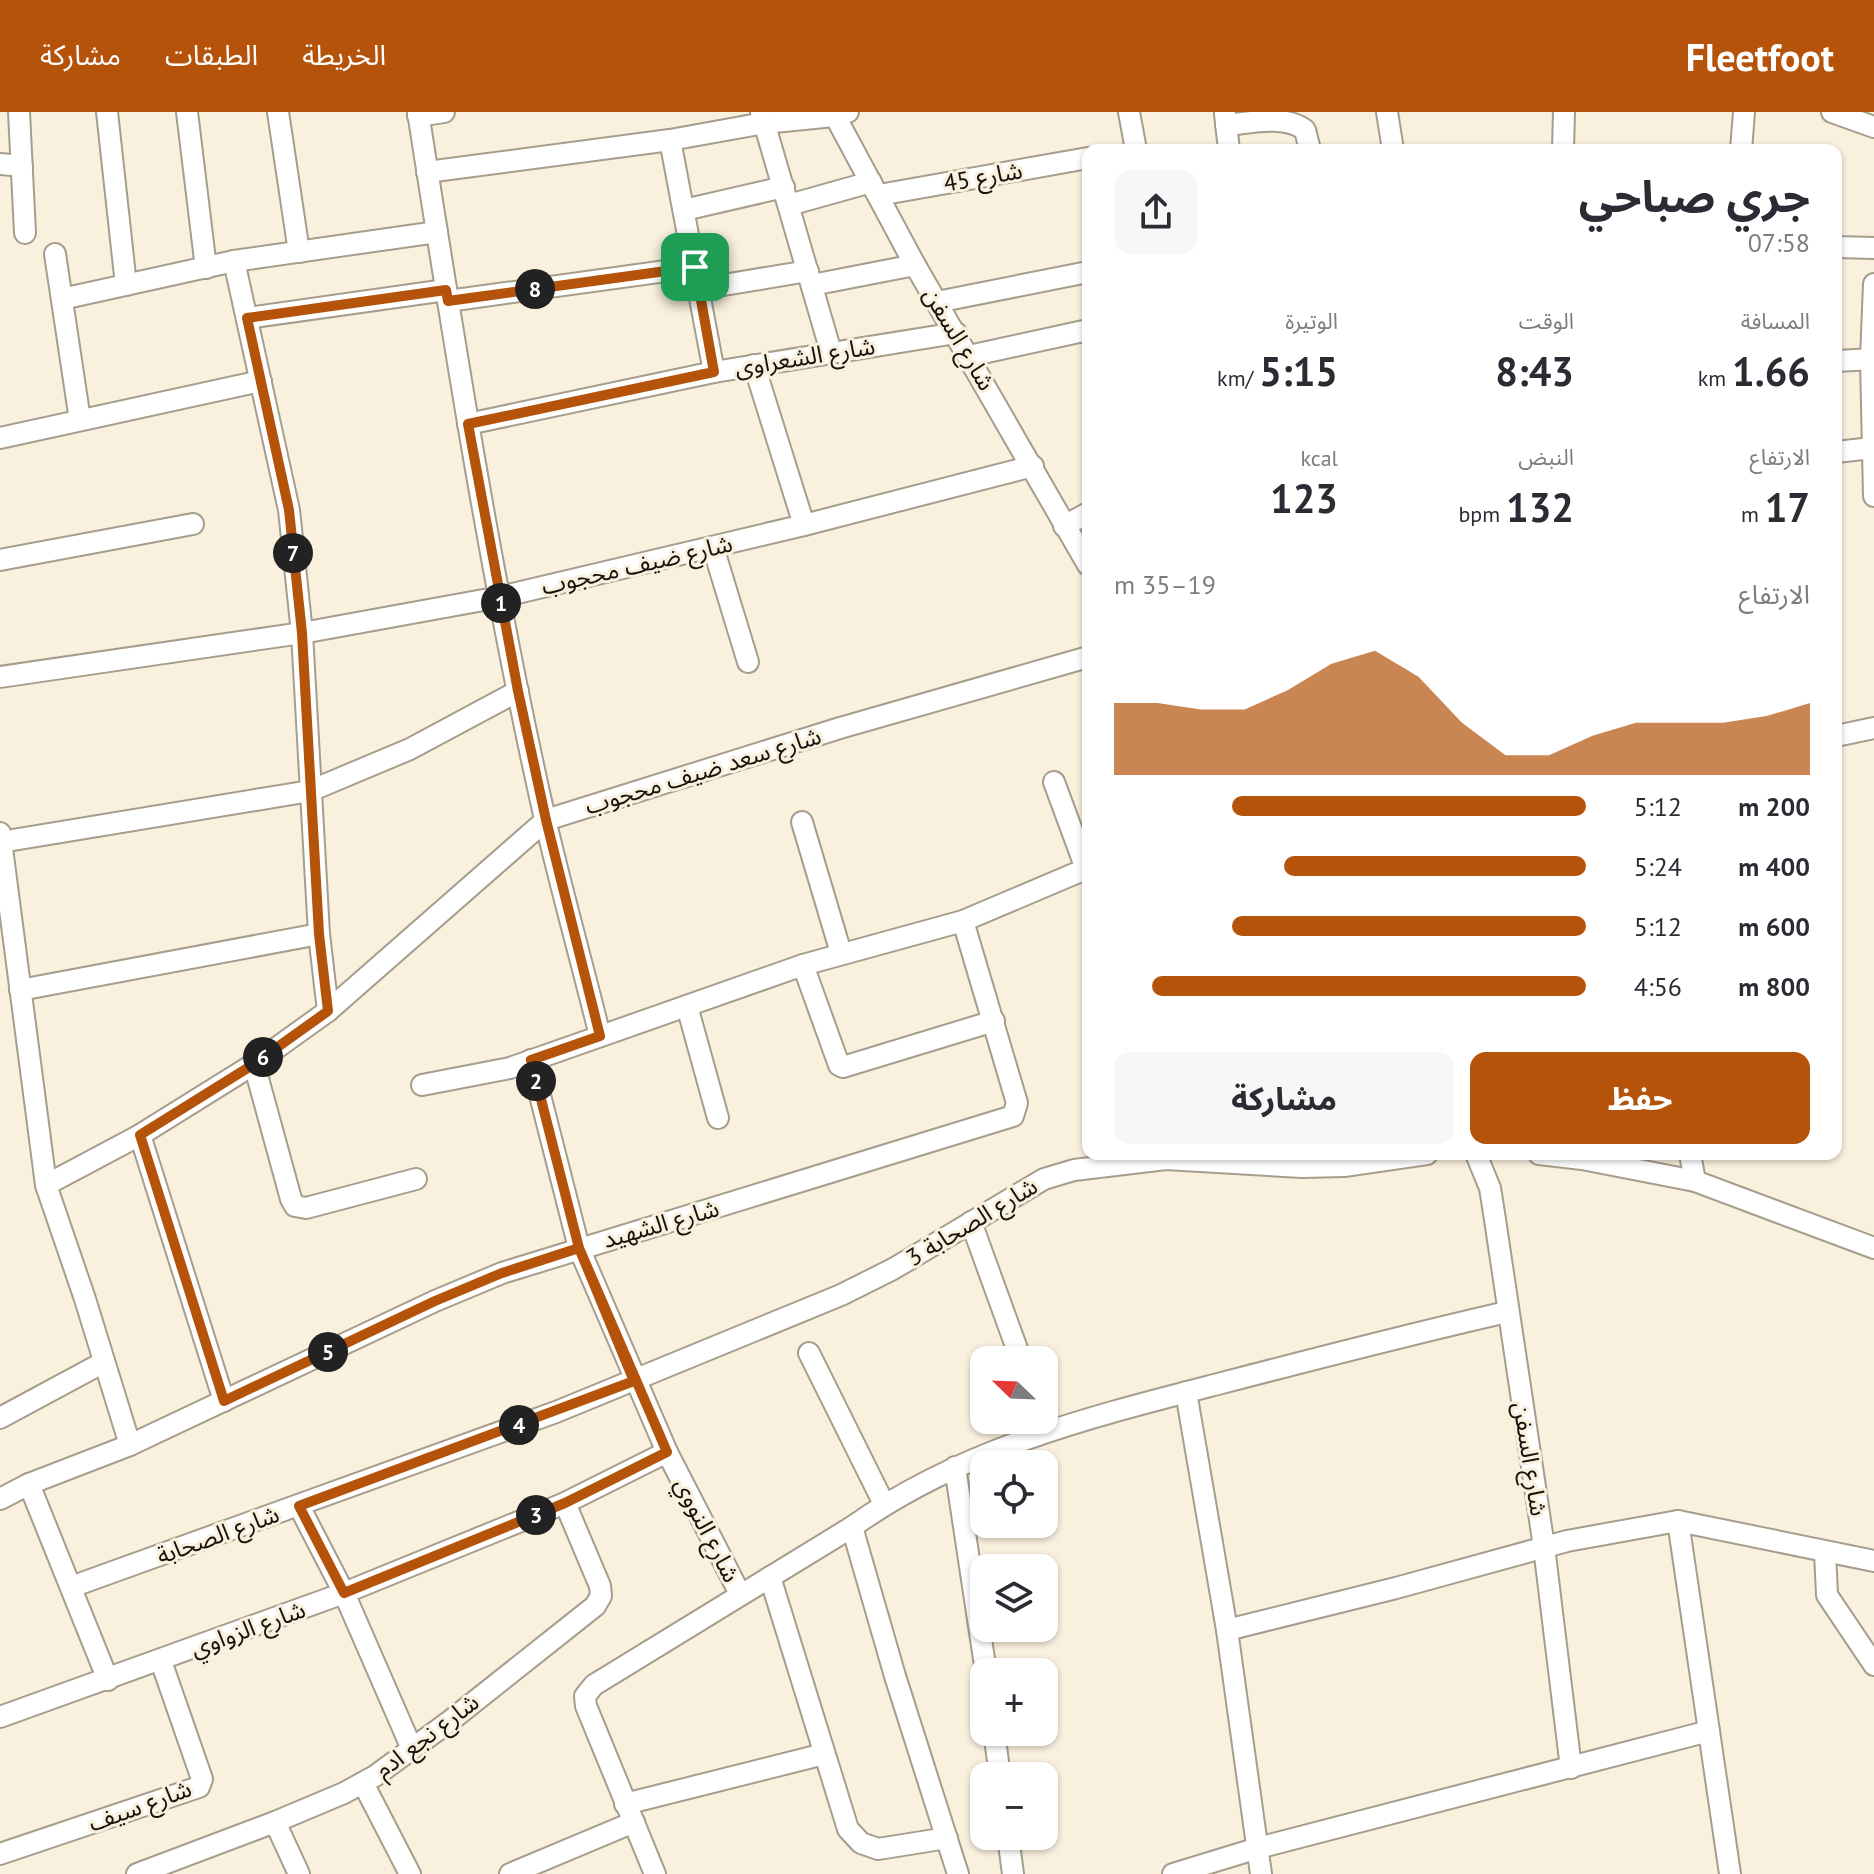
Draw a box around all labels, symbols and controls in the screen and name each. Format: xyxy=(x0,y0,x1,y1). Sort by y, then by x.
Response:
text: Fleetfoot xyxy=(1686,32,1834,81)
text: مشاركة xyxy=(40,36,121,73)
text: الطبقات xyxy=(165,36,258,73)
text: الخريطة xyxy=(302,36,386,73)
street label: شارع 45 xyxy=(941,154,1025,201)
text: جري صباحي xyxy=(1579,167,1810,224)
button: share xyxy=(1114,170,1198,254)
text: 07:58 xyxy=(1748,226,1810,259)
pin xyxy=(661,233,729,301)
icon: arrive xyxy=(673,245,717,289)
pin: 8 xyxy=(515,269,555,309)
text: 8 xyxy=(529,275,541,303)
street label: شارع السفن xyxy=(915,281,1002,397)
text: الوتيرة xyxy=(1285,307,1338,335)
text: الوقت xyxy=(1519,307,1574,335)
text: المسافة xyxy=(1741,307,1810,335)
street label: شارع الشعراوى xyxy=(733,330,878,385)
text: 5:15 xyxy=(1259,345,1338,397)
text: 8:43 xyxy=(1495,345,1574,397)
text: 1.66 xyxy=(1732,345,1810,397)
text: /km xyxy=(1217,364,1259,392)
text: km xyxy=(1698,364,1732,392)
text: النبض xyxy=(1518,443,1574,471)
text: الارتفاع xyxy=(1750,443,1810,471)
text: kcal xyxy=(1300,444,1338,472)
text: 123 xyxy=(1270,472,1338,524)
text: 132 xyxy=(1506,481,1574,533)
text: 17 xyxy=(1765,481,1810,533)
text: bpm xyxy=(1458,500,1506,528)
text: m xyxy=(1741,500,1765,528)
street label: شارع ضيف محجوب xyxy=(538,527,736,603)
pin: 7 xyxy=(273,533,313,573)
text: 7 xyxy=(287,539,299,567)
text: 19–35 m xyxy=(1114,568,1216,601)
text: الارتفاع xyxy=(1739,578,1810,611)
pin: 1 xyxy=(481,583,521,623)
text: 1 xyxy=(495,589,507,617)
street label: شارع سعد ضيف محجوب xyxy=(581,720,825,823)
text: 5:12 xyxy=(1634,790,1682,823)
text: 200 m xyxy=(1738,790,1810,823)
text: 5:24 xyxy=(1634,850,1682,883)
text: 400 m xyxy=(1738,850,1810,883)
text: 5:12 xyxy=(1634,910,1682,943)
text: 600 m xyxy=(1738,910,1810,943)
text: 4:56 xyxy=(1634,970,1682,1003)
text: 800 m xyxy=(1738,970,1810,1003)
pin: 6 xyxy=(243,1037,283,1077)
text: 6 xyxy=(257,1043,269,1071)
button: مشاركة xyxy=(1114,1052,1454,1144)
button: حفظ xyxy=(1470,1052,1810,1144)
pin: 2 xyxy=(516,1061,556,1101)
text: 2 xyxy=(530,1067,542,1095)
street label: شارع الصحابة 3 xyxy=(900,1170,1044,1275)
street label: شارع الشهيد xyxy=(599,1192,723,1257)
pin: 5 xyxy=(308,1332,348,1372)
text: 5 xyxy=(322,1338,334,1366)
north arrow xyxy=(970,1346,1058,1434)
map controls xyxy=(970,1346,1058,1850)
street label: شارع السفن xyxy=(1504,1400,1555,1518)
pin: 4 xyxy=(499,1405,539,1445)
text: 4 xyxy=(513,1411,525,1439)
button: locate xyxy=(970,1450,1058,1538)
street label: شارع النووي xyxy=(665,1472,747,1589)
pin: 3 xyxy=(516,1495,556,1535)
street label: شارع الصحابة xyxy=(152,1498,284,1573)
text: 3 xyxy=(530,1501,542,1529)
button: layers xyxy=(970,1554,1058,1642)
street label: شارع الزواوي xyxy=(186,1593,311,1667)
button: + xyxy=(970,1658,1058,1746)
street label: شارع نجع ادم xyxy=(368,1686,487,1787)
button: − xyxy=(970,1762,1058,1850)
street label: شارع سيف xyxy=(84,1773,196,1840)

